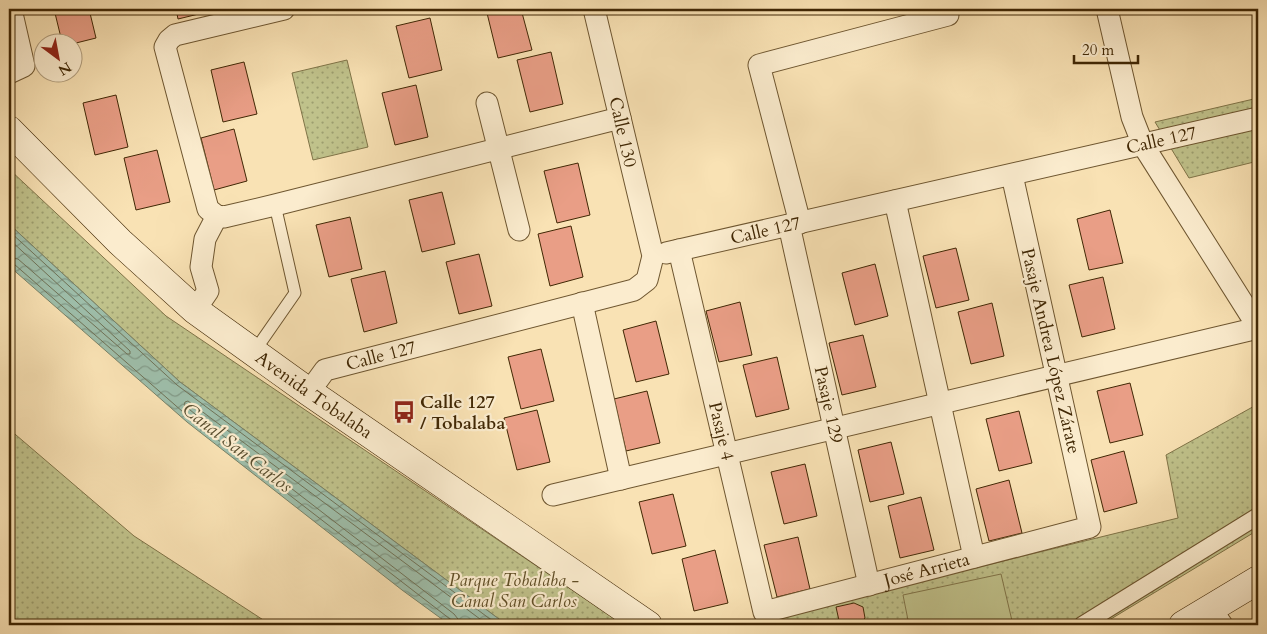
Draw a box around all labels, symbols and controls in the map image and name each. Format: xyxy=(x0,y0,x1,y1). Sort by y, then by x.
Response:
north arrow xyxy=(32,32,82,82)
scale bar xyxy=(1074,32,1138,64)
text: 20 m xyxy=(1082,40,1114,60)
text: N xyxy=(54,57,75,80)
street label: Calle 130 xyxy=(602,95,643,170)
street label: Calle 127 xyxy=(1124,120,1199,161)
street label: Calle 127 xyxy=(728,211,803,251)
street label: Pasaje Andrea López Zárate xyxy=(1015,246,1086,456)
street label: Calle 127 xyxy=(343,335,419,377)
street label: Avenida Tobalaba xyxy=(250,345,377,445)
street label: Pasaje 129 xyxy=(808,364,849,446)
place label: Calle 127 / Tobalaba xyxy=(420,390,505,436)
water label: Canal San Carlos xyxy=(177,397,298,499)
bus stop icon: Calle 127 / Tobalaba xyxy=(391,399,417,425)
street label: Pasaje 4 xyxy=(702,399,740,463)
street label: José Arrieta xyxy=(878,547,973,594)
park label: Parque Tobalaba - Canal San Carlos xyxy=(449,568,579,614)

